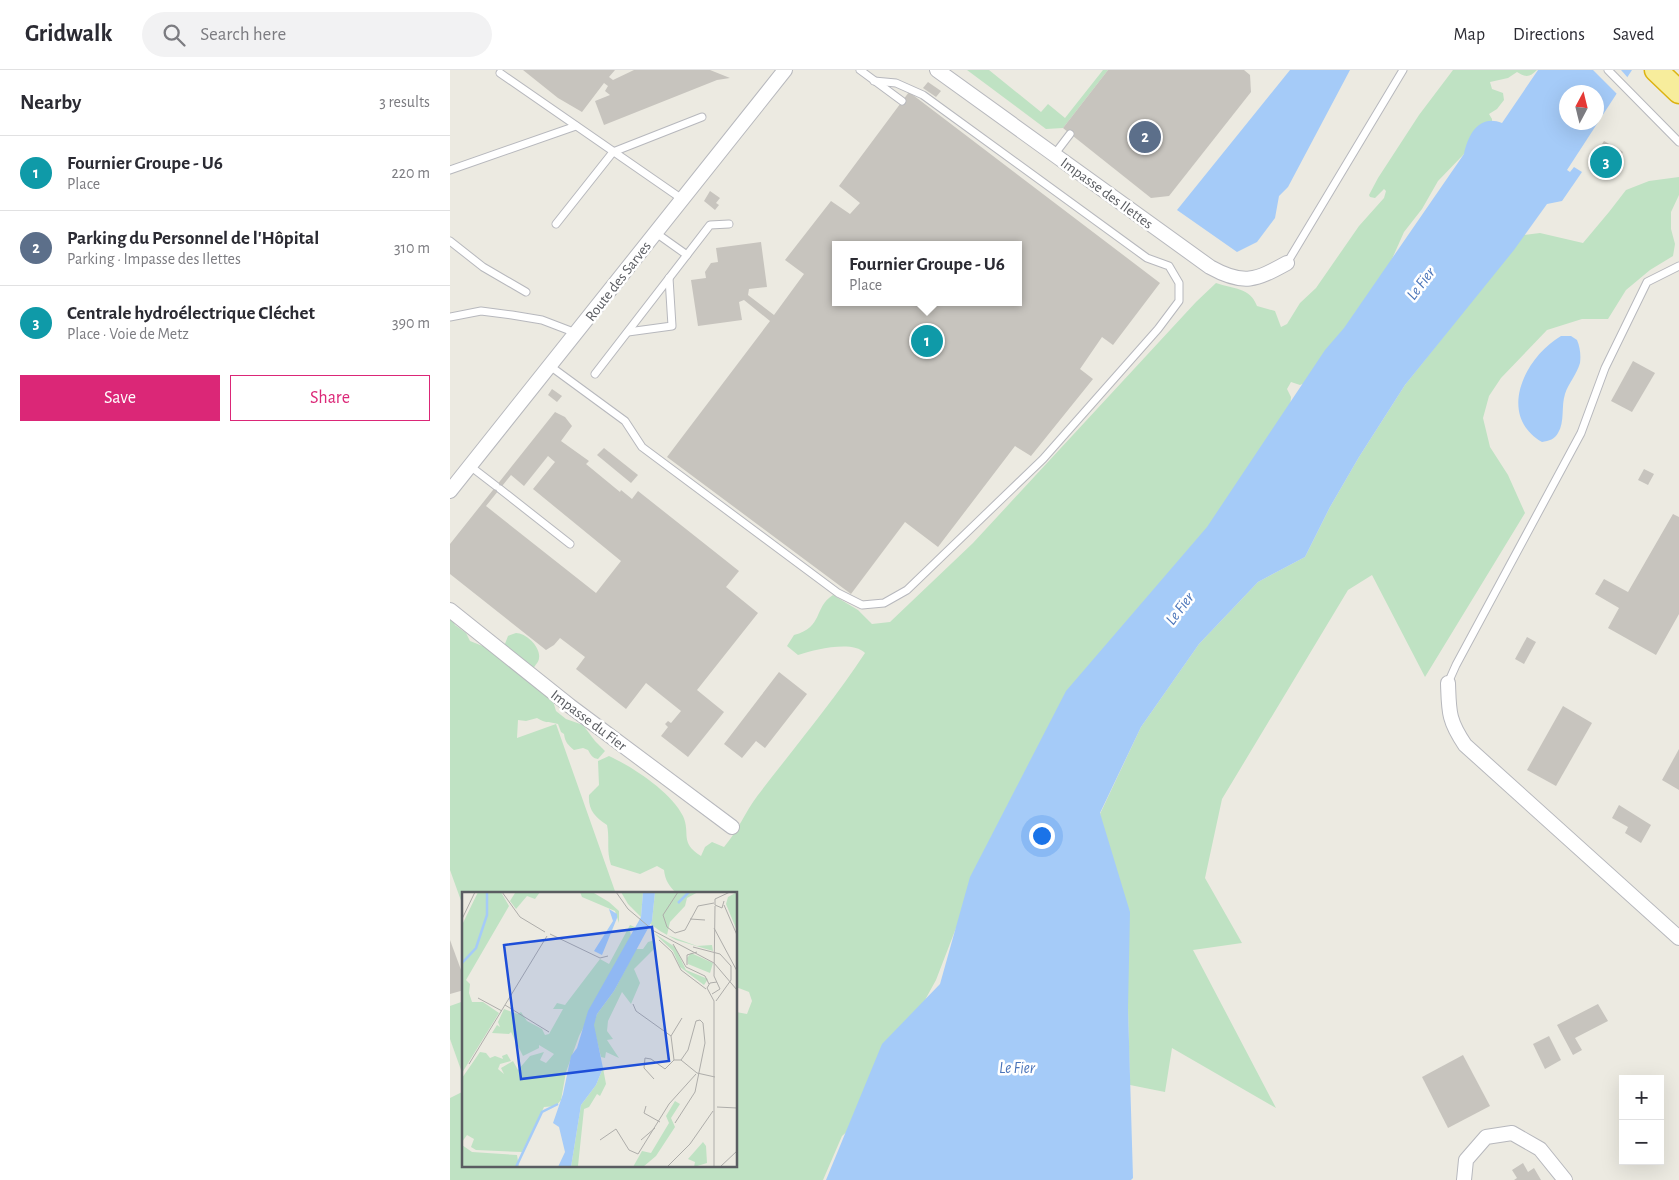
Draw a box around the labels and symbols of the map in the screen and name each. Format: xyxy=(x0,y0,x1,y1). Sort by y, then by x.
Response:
north arrow xyxy=(1559,85,1604,130)
pin: 2 xyxy=(1129,118,1161,156)
pin: 3 xyxy=(1590,143,1622,181)
street label: Impasse des Ilettes xyxy=(1058,155,1156,232)
street label: Route des Sarves xyxy=(583,239,654,324)
water label: Le Fier xyxy=(1404,264,1438,303)
pin: 1 xyxy=(911,322,943,360)
water label: Le Fier xyxy=(1163,589,1197,628)
street label: Impasse du Fier xyxy=(548,687,630,754)
your location xyxy=(1029,823,1055,849)
inset map xyxy=(462,892,738,1168)
water label: Le Fier xyxy=(999,1060,1036,1076)

